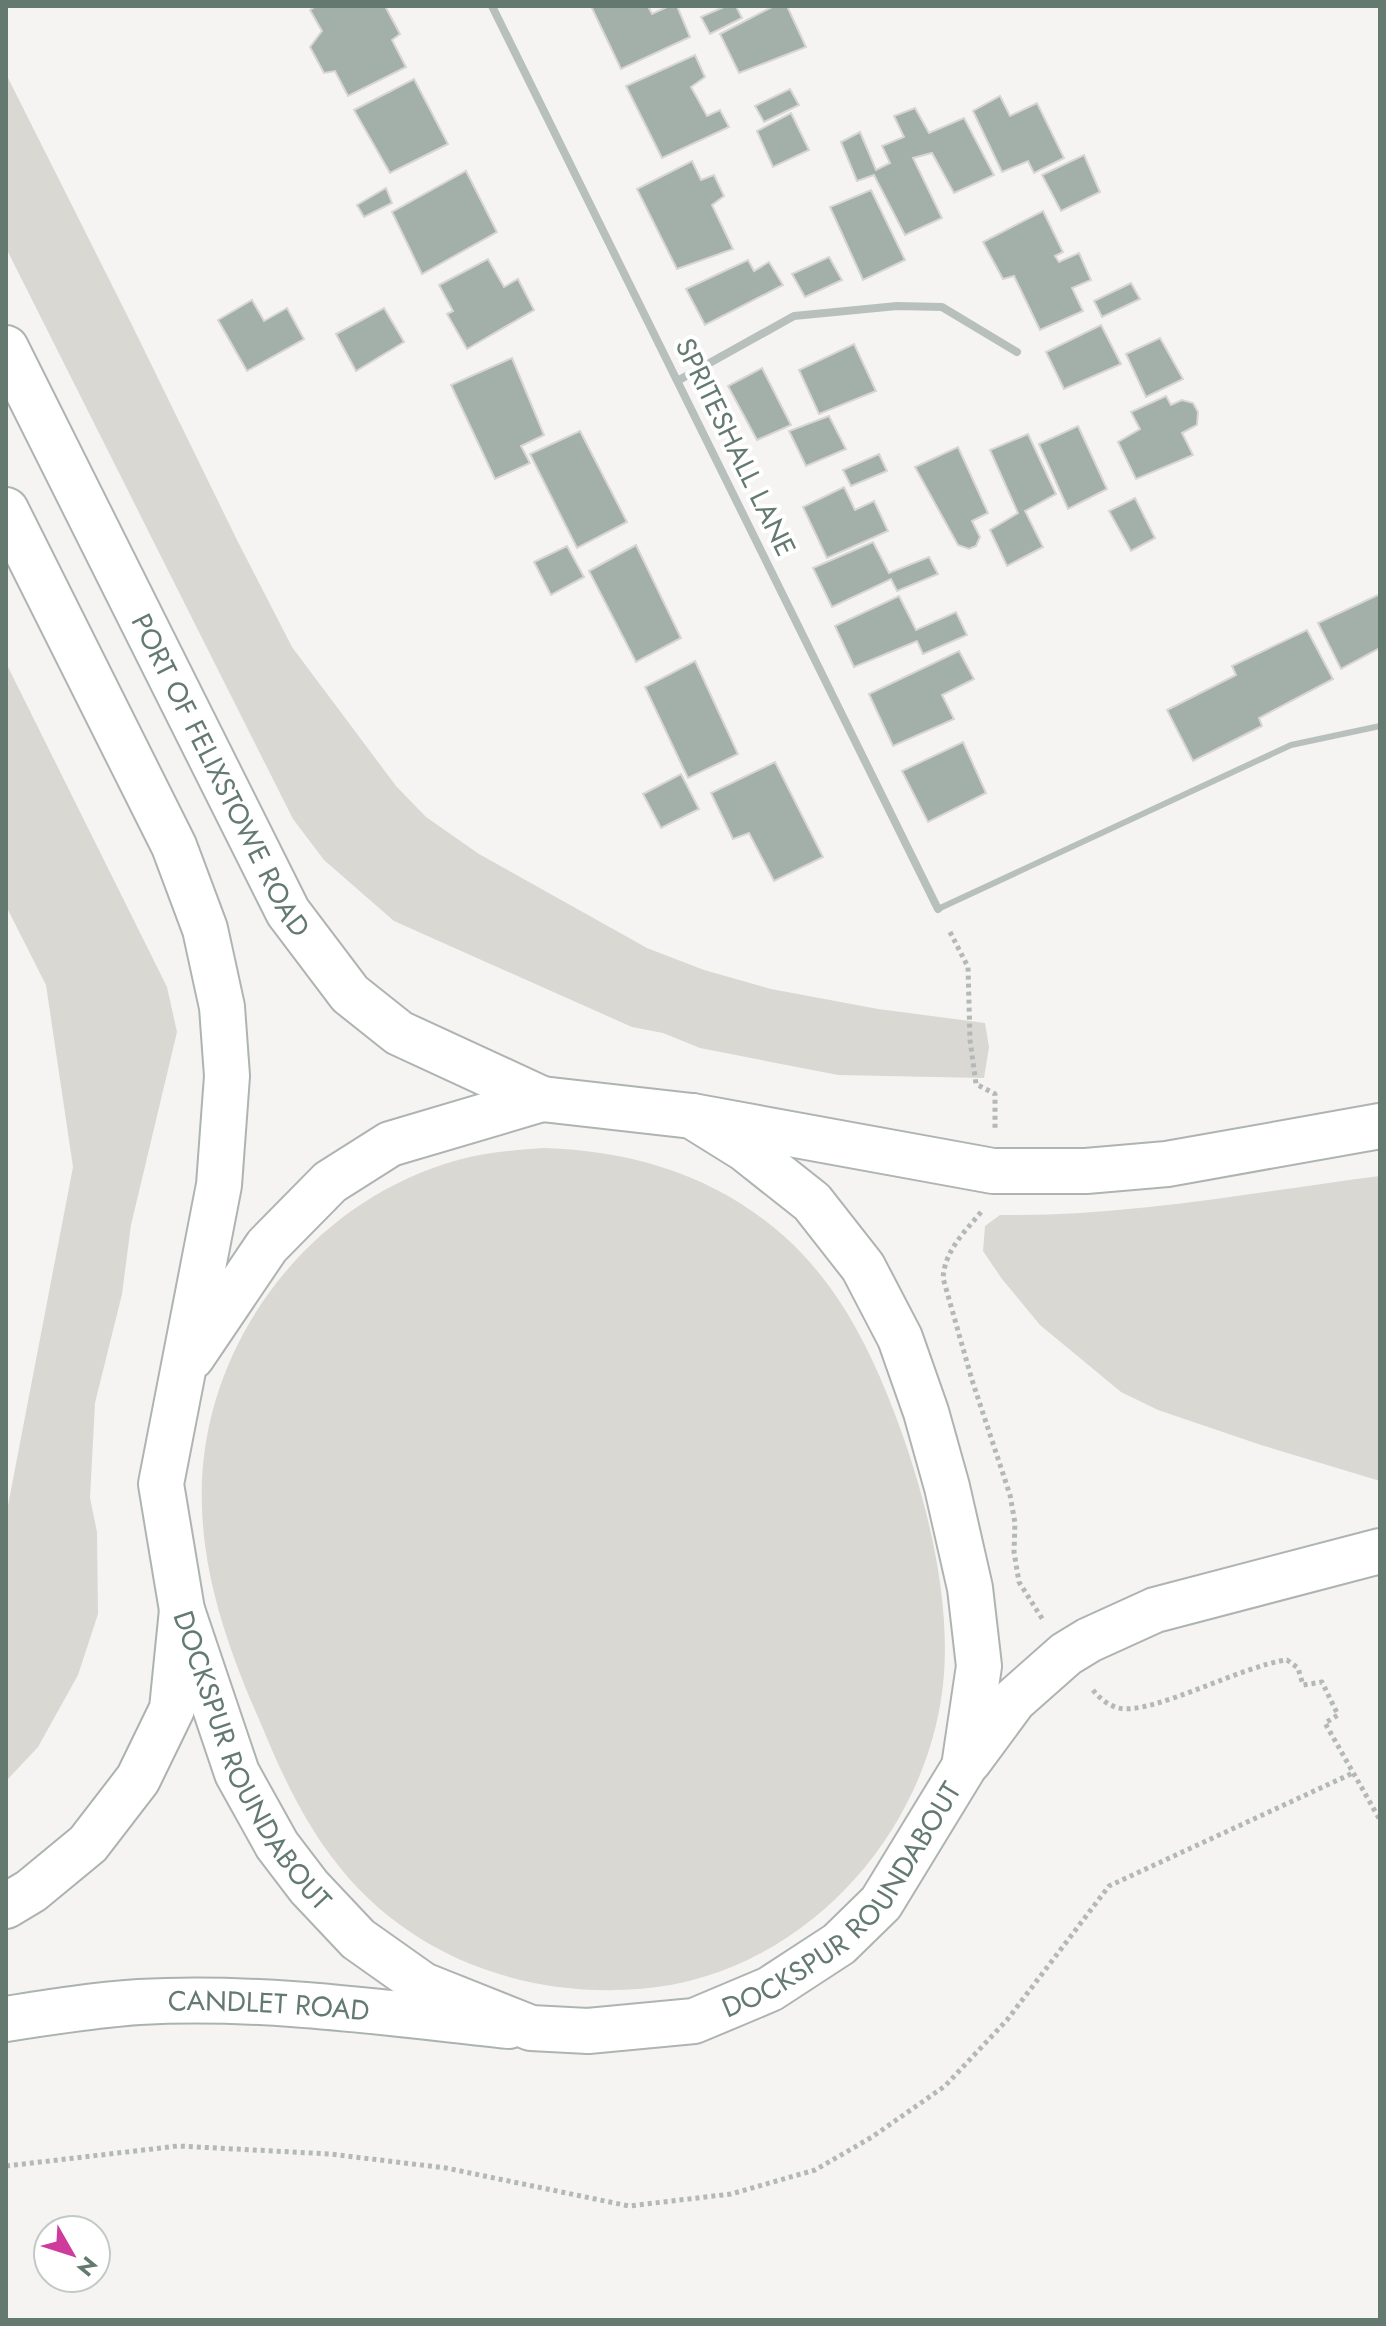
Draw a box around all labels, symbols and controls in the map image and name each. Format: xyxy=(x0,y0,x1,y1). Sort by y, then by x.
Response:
street label: SPRITESHALL LANE xyxy=(665,331,806,563)
street label: PORT OF FELIXSTOWE ROAD xyxy=(121,607,320,946)
street label: DOCKSPUR ROUNDABOUT xyxy=(163,1605,341,1920)
street label: DOCKSPUR ROUNDABOUT xyxy=(716,1774,971,2028)
street label: CANDLET ROAD xyxy=(168,1980,371,2032)
north arrow xyxy=(32,2214,112,2294)
text: N xyxy=(70,2250,105,2283)

